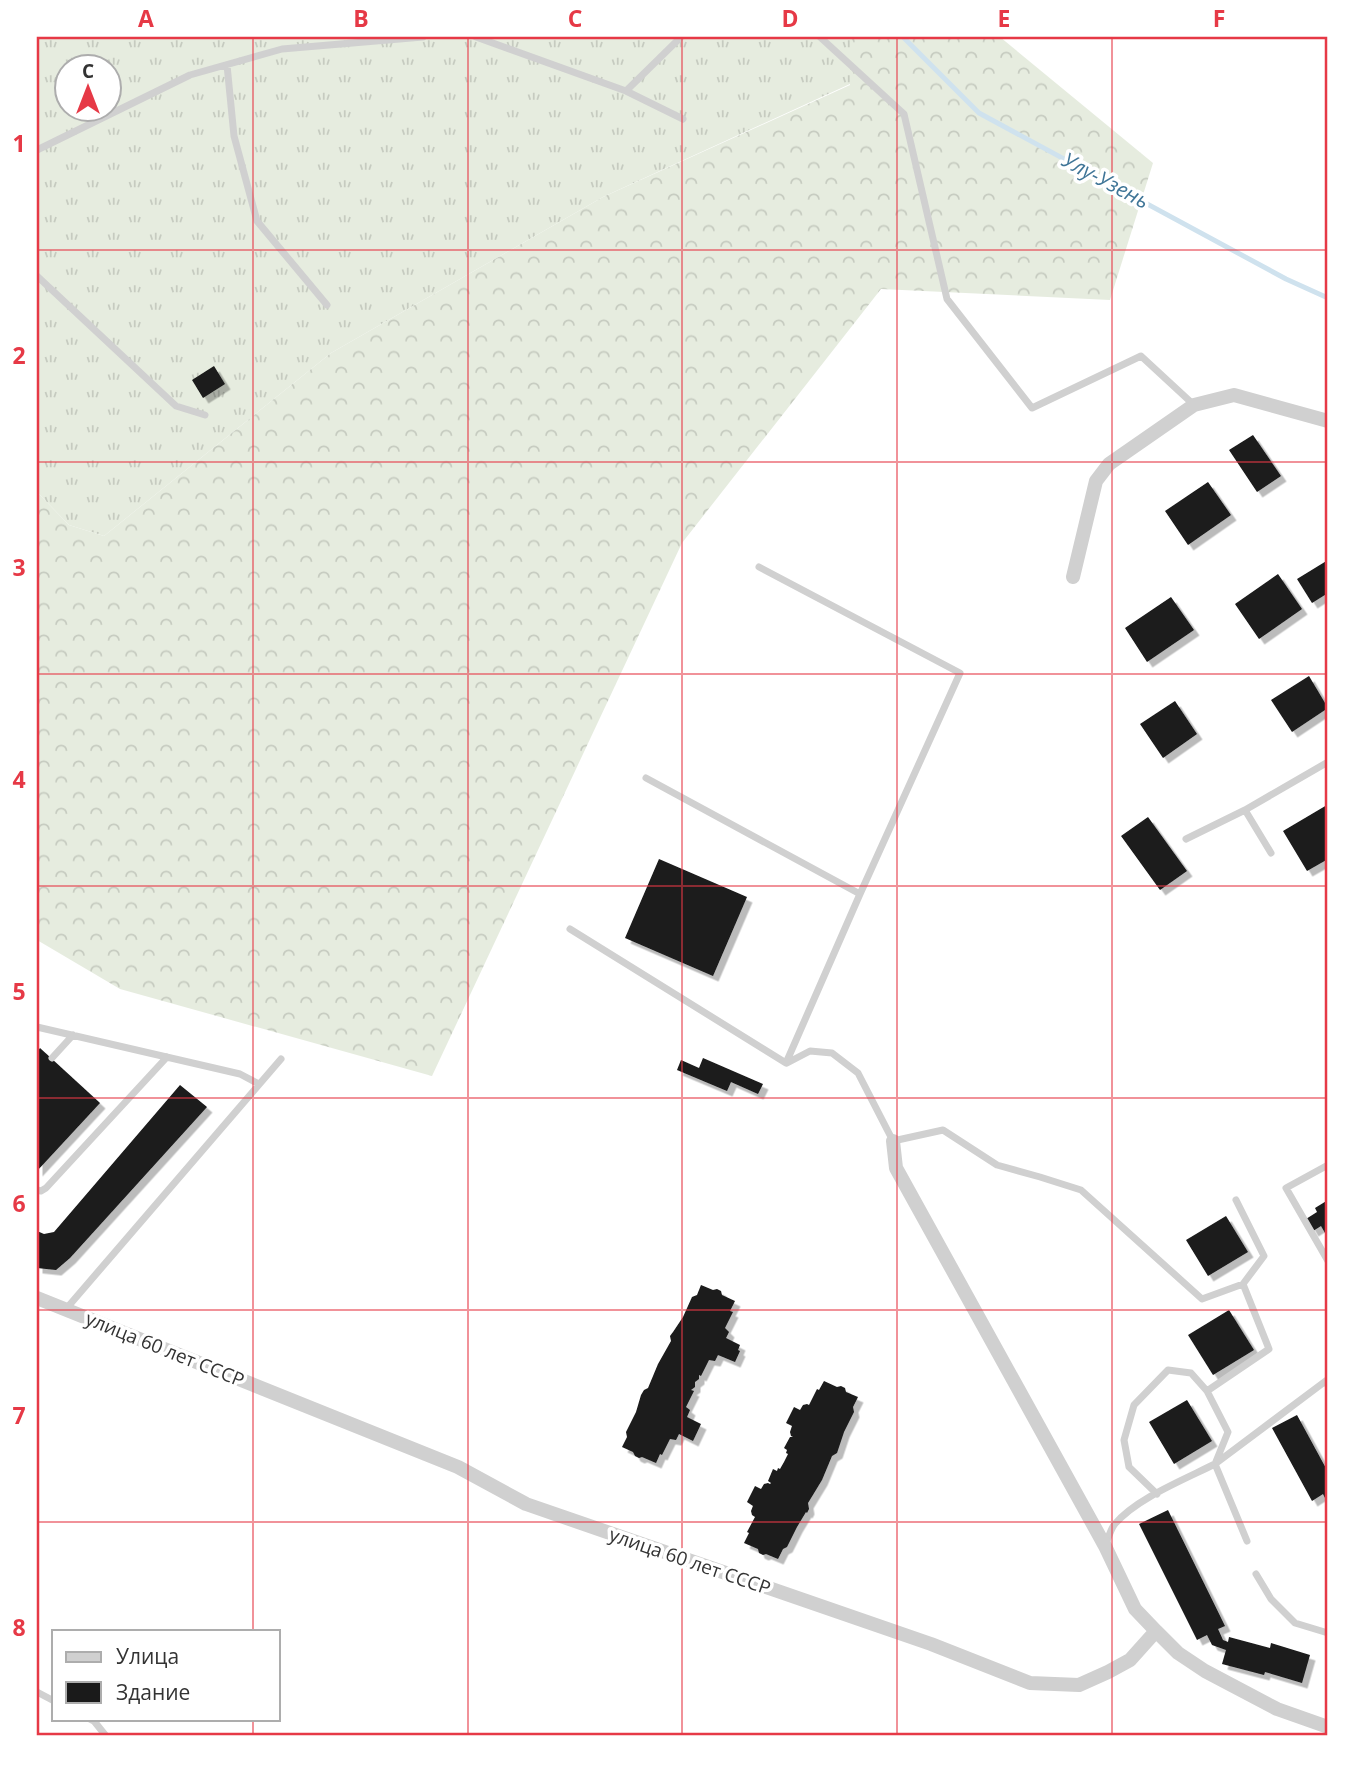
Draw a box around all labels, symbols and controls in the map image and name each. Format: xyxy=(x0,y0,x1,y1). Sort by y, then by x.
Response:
text: A xyxy=(138,2,154,34)
text: B xyxy=(353,2,369,34)
text: C xyxy=(568,2,582,34)
text: D xyxy=(781,2,799,34)
text: E xyxy=(998,2,1010,34)
text: F xyxy=(1213,2,1225,34)
north arrow xyxy=(52,52,122,122)
text: С xyxy=(82,58,94,84)
text: 1 xyxy=(12,127,26,159)
water label: Улу-Узень xyxy=(1057,145,1154,215)
text: 2 xyxy=(12,339,26,371)
text: 3 xyxy=(12,551,26,583)
text: 4 xyxy=(12,763,26,795)
text: 5 xyxy=(12,975,26,1007)
text: 6 xyxy=(12,1187,26,1219)
street label: улица 60 лет СССР xyxy=(82,1305,248,1393)
text: 7 xyxy=(12,1399,26,1431)
street label: улица 60 лет СССР xyxy=(606,1521,774,1601)
text: 8 xyxy=(12,1611,26,1643)
legend xyxy=(52,1630,280,1720)
text: Улица xyxy=(116,1642,179,1670)
text: Здание xyxy=(116,1678,190,1706)

